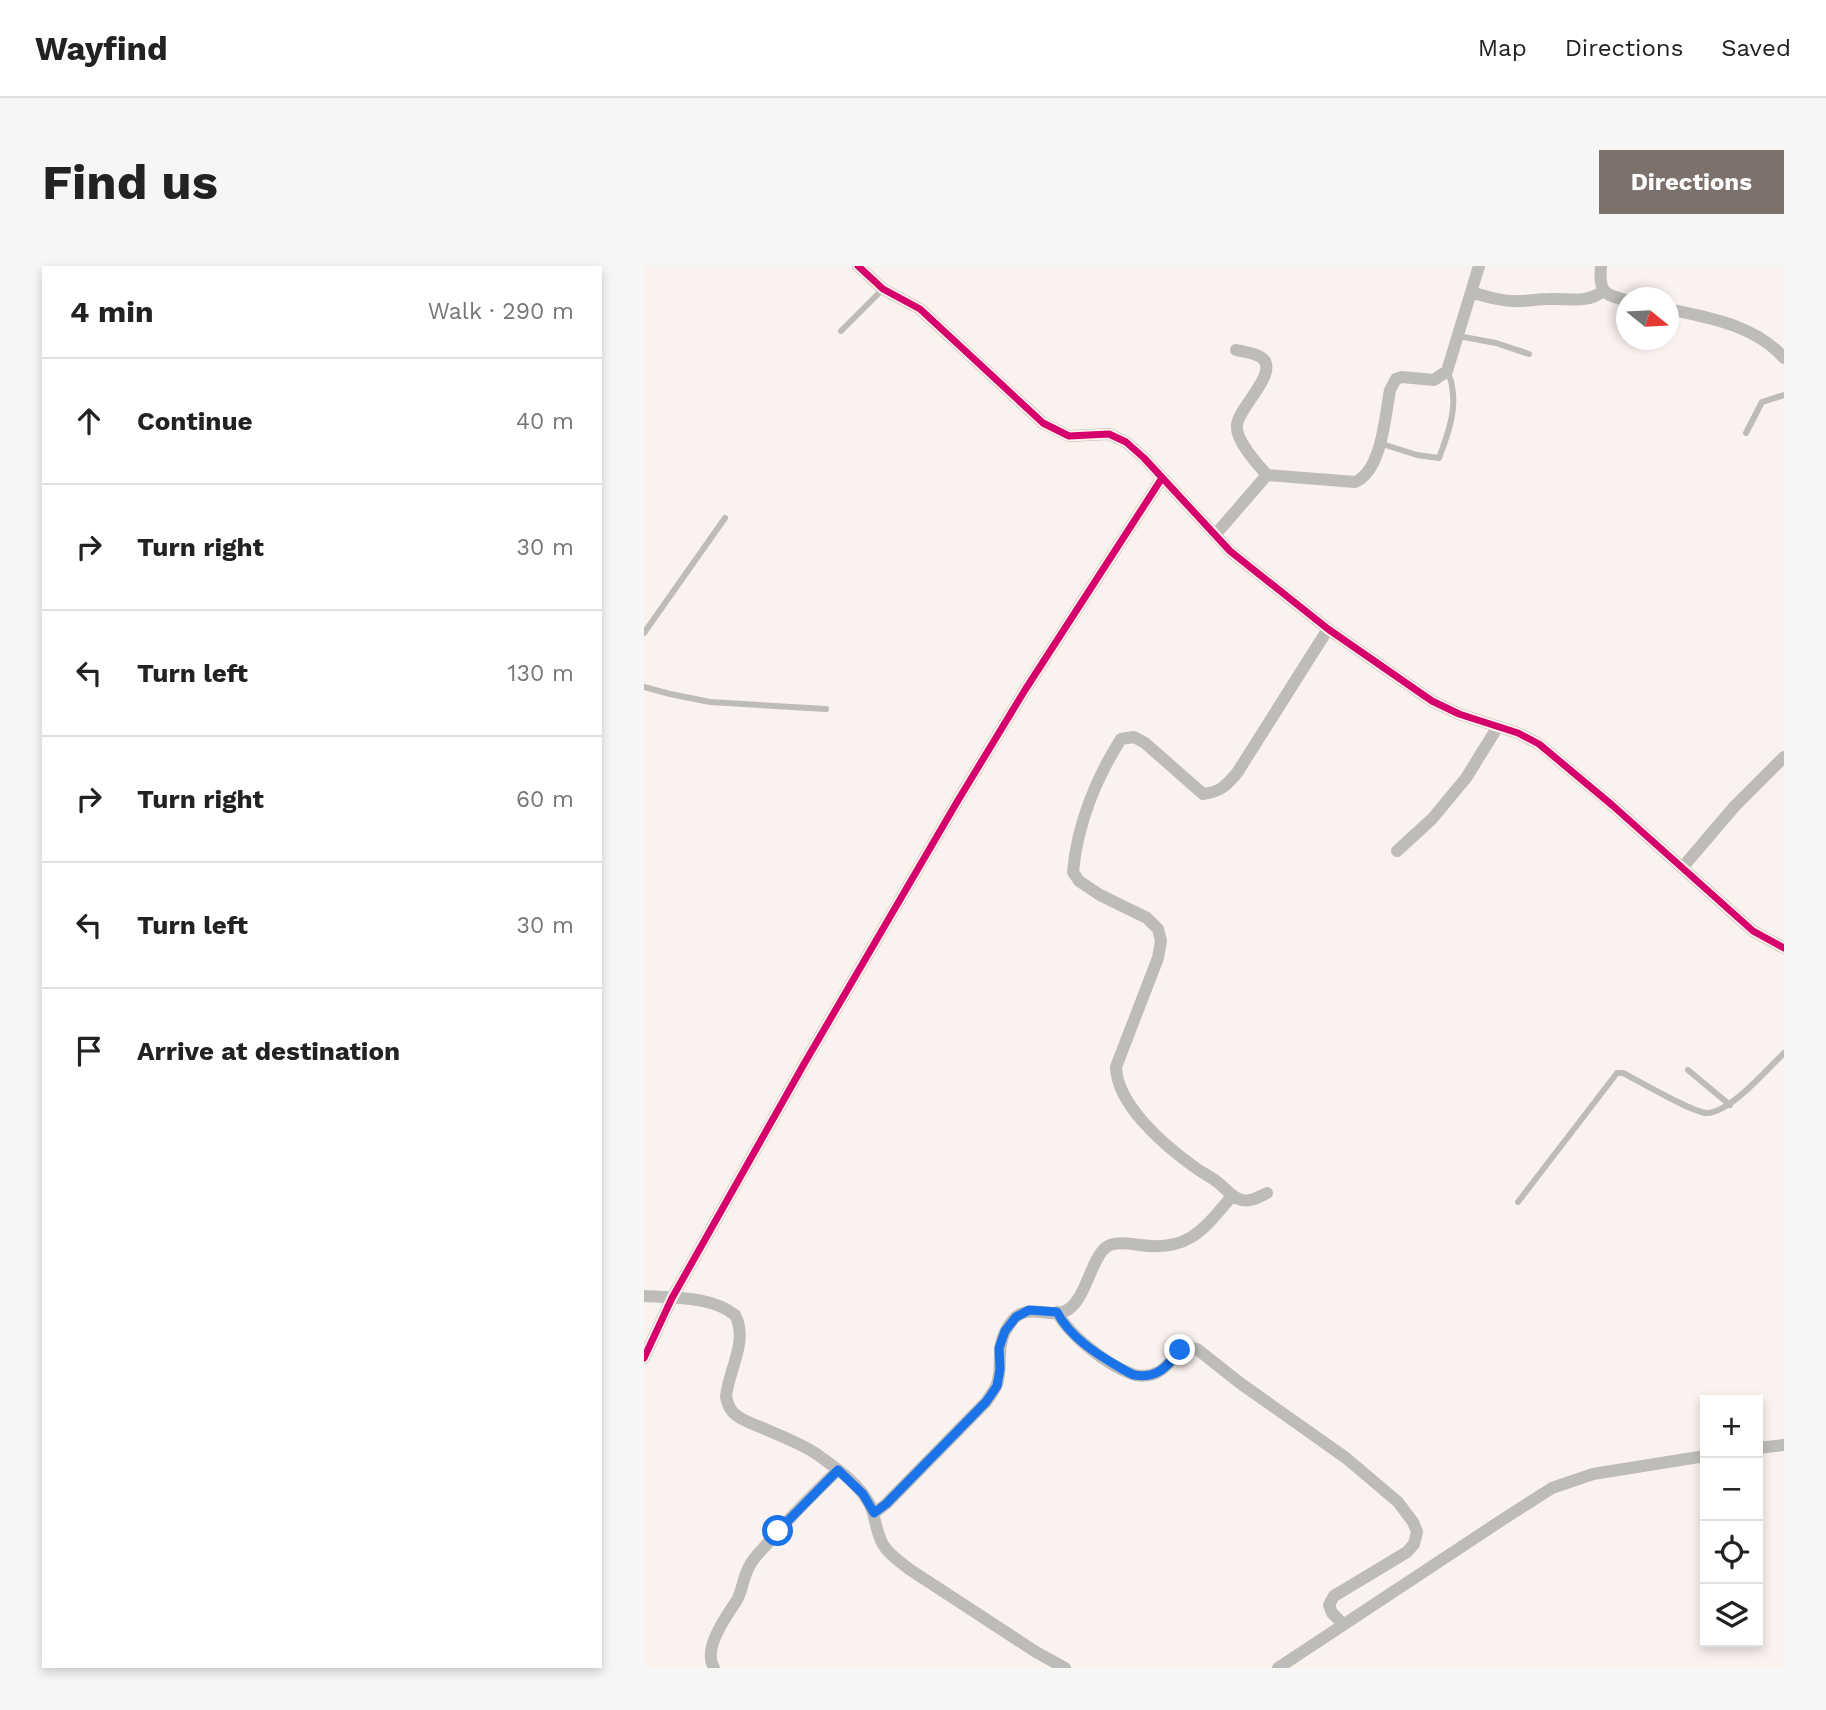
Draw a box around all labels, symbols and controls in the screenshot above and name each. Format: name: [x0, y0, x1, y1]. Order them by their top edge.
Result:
text: Wayfind: [35, 29, 168, 68]
text: Map: [1478, 34, 1527, 62]
text: Directions: [1565, 34, 1683, 62]
text: Saved: [1721, 34, 1791, 62]
button: Directions: [1599, 150, 1784, 214]
text: Find us: [42, 153, 218, 211]
north arrow: [1616, 287, 1679, 350]
text: 4 min: [70, 294, 154, 329]
text: Walk · 290 m: [428, 298, 574, 325]
icon: ahead: [70, 402, 108, 440]
text: Continue: [137, 406, 253, 436]
text: 40 m: [516, 408, 574, 435]
icon: right: [70, 528, 108, 566]
text: Turn right: [137, 532, 264, 562]
text: 30 m: [517, 534, 574, 561]
icon: left: [70, 654, 108, 692]
text: Turn left: [137, 658, 248, 688]
text: 130 m: [508, 660, 574, 687]
icon: right: [70, 780, 108, 818]
text: Turn right: [137, 784, 264, 814]
text: 60 m: [516, 786, 574, 813]
icon: left: [70, 906, 108, 944]
text: Turn left: [137, 910, 248, 940]
text: 30 m: [517, 912, 574, 939]
icon: arrive: [70, 1032, 108, 1070]
text: Arrive at destination: [137, 1036, 400, 1066]
route end: [1164, 1334, 1195, 1365]
map controls: [1700, 1395, 1763, 1647]
button: +: [1700, 1395, 1763, 1458]
button: −: [1700, 1458, 1763, 1521]
route start: [762, 1515, 793, 1546]
button: locate: [1700, 1521, 1763, 1584]
button: layers: [1700, 1584, 1763, 1647]

